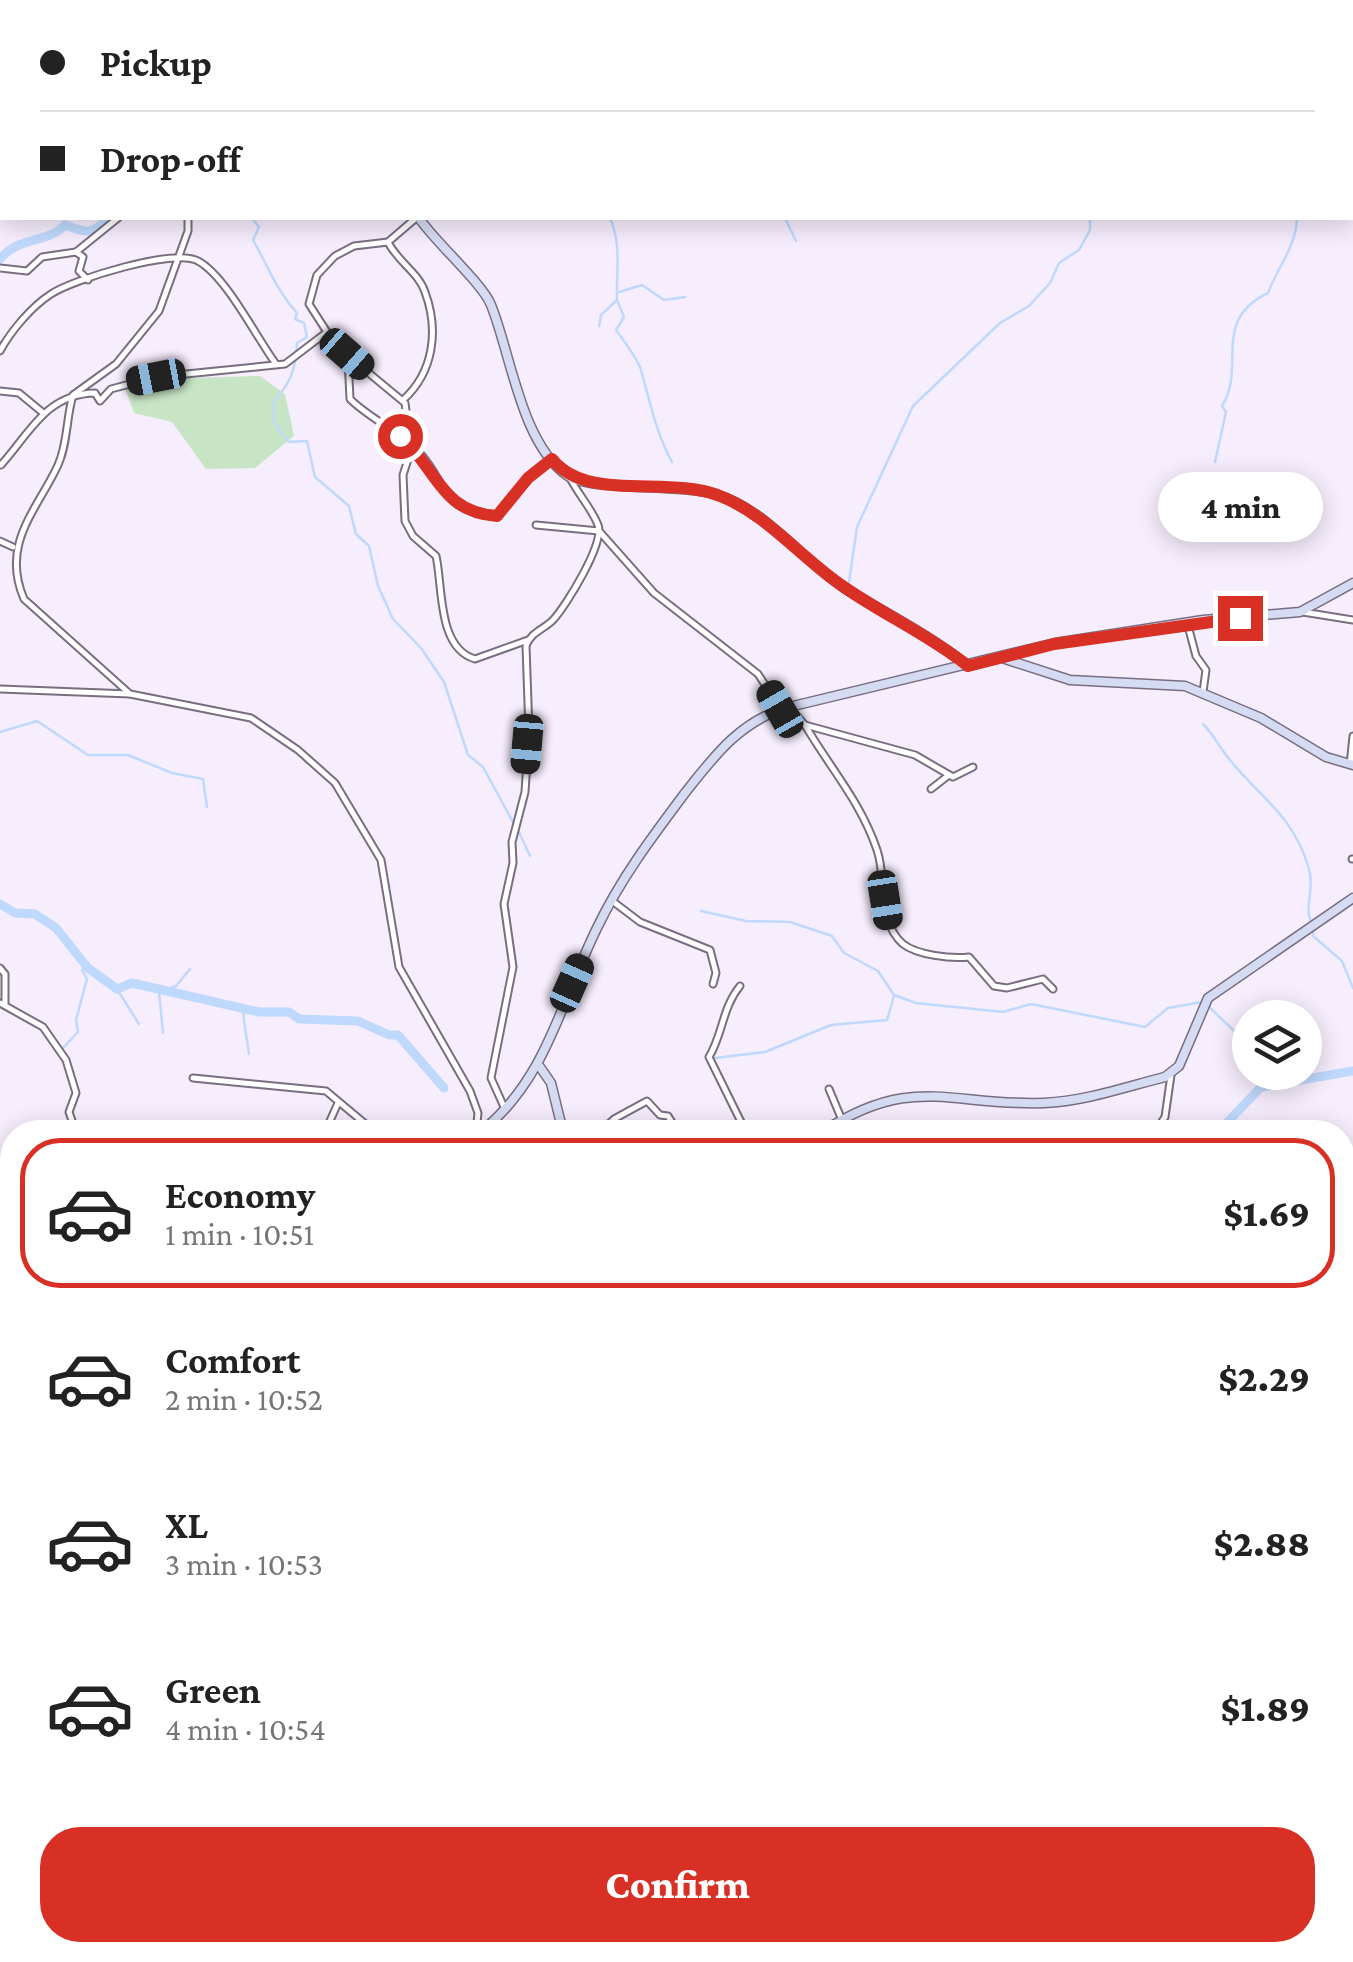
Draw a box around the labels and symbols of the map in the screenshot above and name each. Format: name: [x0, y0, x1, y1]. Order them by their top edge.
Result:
car: [315, 323, 379, 385]
car: [124, 357, 188, 397]
route start: [378, 414, 423, 459]
callout: 4 min: [1158, 473, 1322, 543]
route end: [1218, 596, 1263, 641]
car: [752, 676, 808, 742]
car: [509, 713, 545, 775]
car: [865, 868, 905, 932]
car: [546, 949, 598, 1017]

